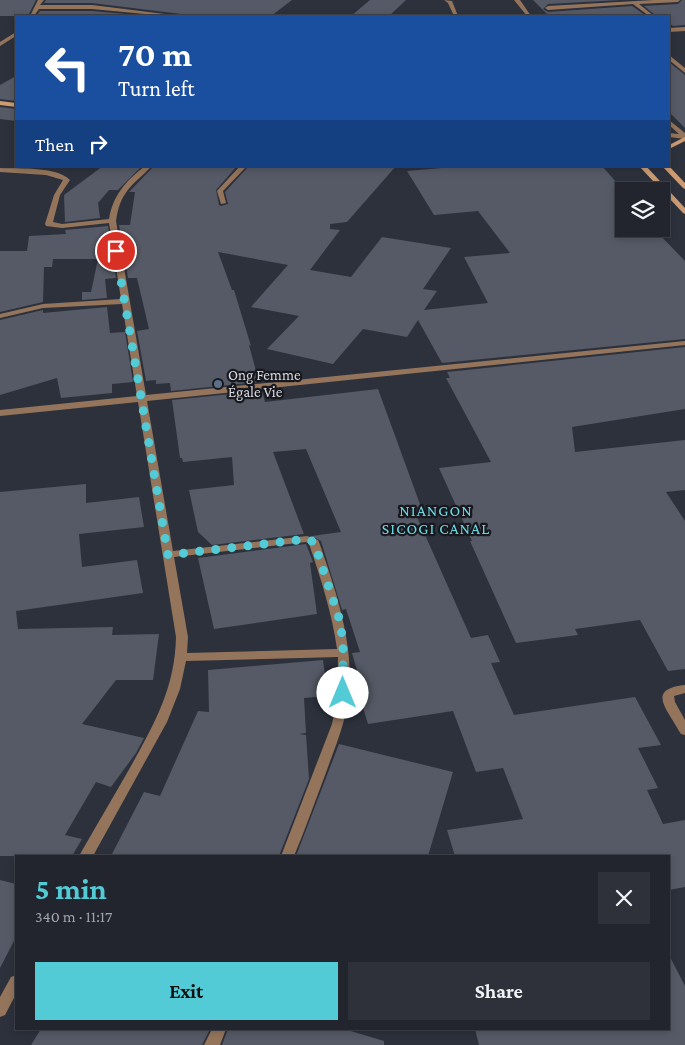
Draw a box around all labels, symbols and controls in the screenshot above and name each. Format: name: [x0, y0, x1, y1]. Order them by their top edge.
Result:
icon: left: [35, 35, 100, 100]
text: 70 m: [118, 35, 192, 74]
text: Turn left: [118, 76, 195, 101]
icon: right: [84, 130, 112, 158]
text: Then: [35, 134, 74, 155]
map controls: [615, 182, 670, 237]
button: layers: [615, 182, 670, 237]
pin: [95, 230, 137, 272]
icon: arrive: [102, 237, 130, 265]
place label: Ong Femme Égale Vie: [228, 367, 301, 401]
marker: Ong Femme Égale Vie: [212, 378, 224, 390]
district label: NIANGON SICOGI CANAL: [382, 502, 490, 537]
position arrow: [316, 666, 368, 718]
text: 5 min: [35, 872, 107, 905]
button: close: [598, 872, 650, 924]
text: 340 m · 11:17: [35, 908, 112, 925]
button: Exit: [35, 962, 338, 1020]
button: Share: [348, 962, 650, 1020]

